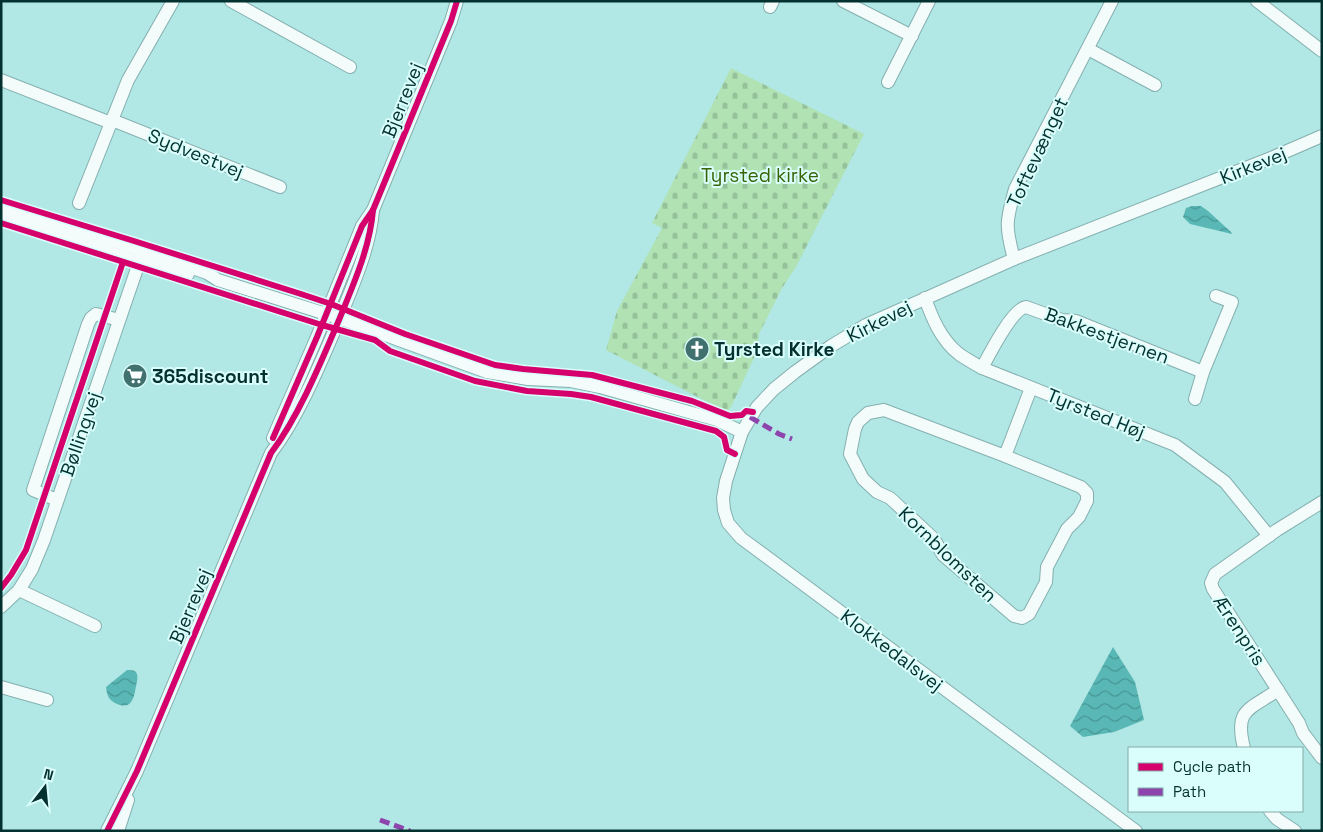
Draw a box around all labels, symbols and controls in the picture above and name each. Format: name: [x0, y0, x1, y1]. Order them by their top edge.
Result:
street label: Bjerrevej: [376, 59, 429, 142]
street label: Toftevænget: [1001, 93, 1074, 211]
street label: Sydvestvej: [144, 123, 247, 184]
street label: Kirkevej: [1216, 141, 1290, 190]
park label: Tyrsted kirke: [701, 163, 819, 188]
street label: Kirkevej: [842, 294, 916, 348]
street label: Bakkestjernen: [1041, 301, 1173, 370]
church icon: Tyrsted Kirke: [684, 336, 710, 362]
place label: Tyrsted Kirke: [714, 337, 834, 362]
supermarket icon: 365discount: [122, 363, 148, 389]
place label: 365discount: [152, 364, 268, 389]
street label: Tyrsted Høj: [1043, 382, 1149, 444]
street label: Bøllingvej: [54, 389, 107, 480]
street label: Kornblomsten: [893, 501, 1002, 608]
street label: Bjerrevej: [163, 565, 217, 648]
street label: Ærenpris: [1207, 590, 1272, 670]
street label: Klokkedalsvej: [835, 604, 948, 697]
legend: [1128, 747, 1303, 812]
text: Cycle path: [1173, 757, 1251, 776]
north arrow: [20, 762, 70, 812]
text: N: [42, 765, 56, 784]
text: Path: [1173, 782, 1206, 801]

